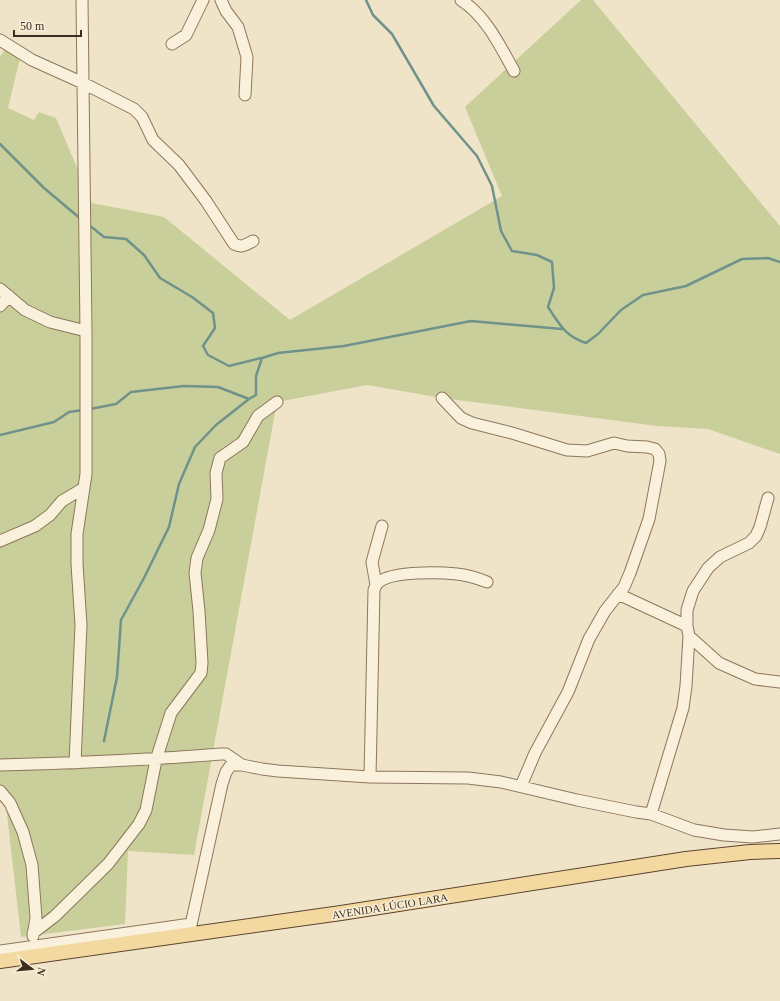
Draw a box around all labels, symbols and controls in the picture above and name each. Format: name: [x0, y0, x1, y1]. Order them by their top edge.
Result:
scale bar: [14, 12, 81, 38]
text: 50 m: [20, 19, 45, 33]
street label: AVENIDA LÚCIO LARA: [331, 891, 449, 921]
north arrow: [12, 949, 52, 989]
text: N: [35, 966, 48, 977]

